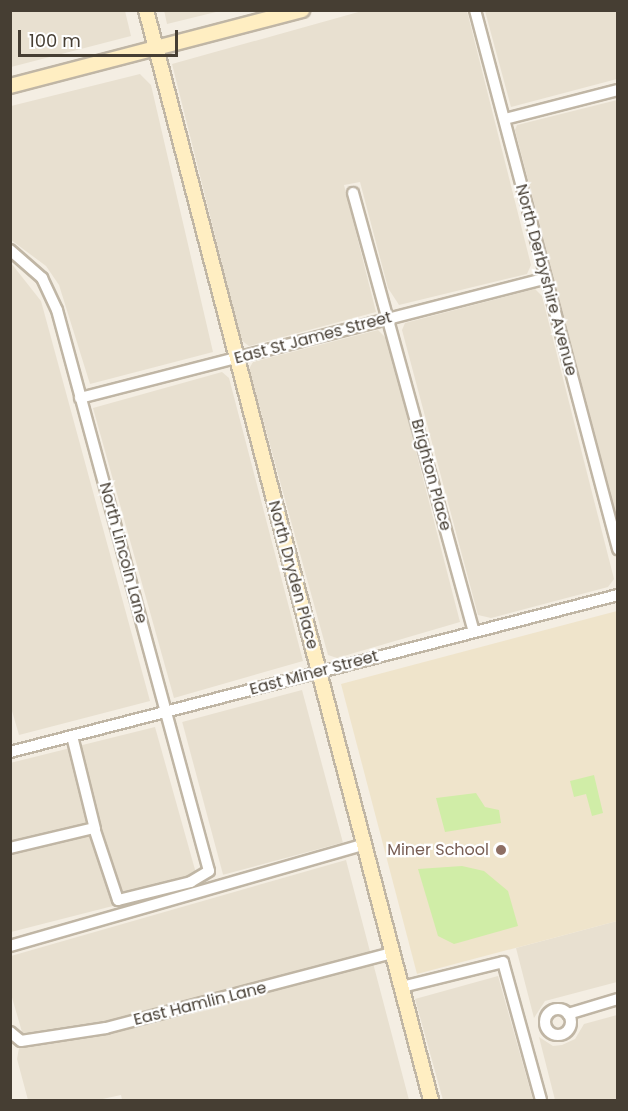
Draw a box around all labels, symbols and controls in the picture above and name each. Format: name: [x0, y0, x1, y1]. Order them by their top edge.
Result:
scale bar: [21, 18, 182, 56]
text: 100 m: [29, 28, 81, 53]
street label: North Derbyshire Avenue: [511, 182, 581, 378]
street label: East St James Street: [232, 308, 394, 368]
street label: Brighton Place: [407, 417, 455, 533]
street label: North Lincoln Lane: [95, 480, 151, 626]
street label: North Dryden Place: [264, 499, 322, 651]
street label: East Miner Street: [248, 647, 380, 699]
place label: Miner School: [387, 840, 489, 860]
marker: Miner School: [494, 843, 508, 857]
street label: East Hamlin Lane: [132, 978, 268, 1030]

